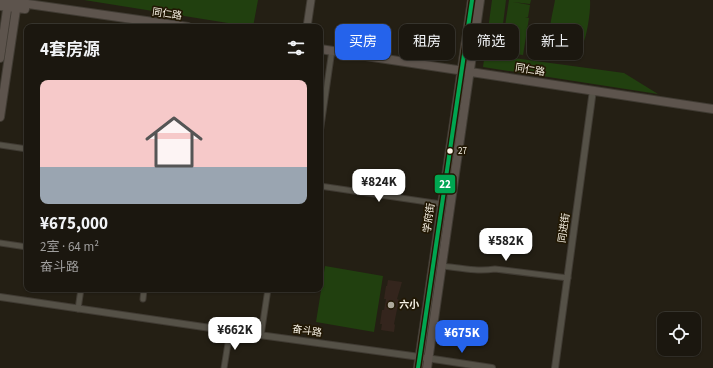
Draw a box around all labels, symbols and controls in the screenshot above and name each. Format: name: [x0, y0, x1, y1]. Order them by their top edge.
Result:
street label: 同仁路: [151, 5, 183, 23]
chip: 买房: [335, 24, 391, 60]
chip: 租房: [399, 24, 455, 60]
chip: 筛选: [463, 24, 519, 60]
chip: 新上: [527, 24, 583, 60]
icon: filters: [285, 37, 307, 59]
text: 4套房源: [40, 38, 100, 62]
street label: 同仁路: [514, 61, 546, 79]
icon: home: [138, 106, 210, 178]
place label: 27: [458, 145, 467, 158]
marker: 27: [445, 146, 455, 156]
pin: ¥824K: [351, 169, 407, 203]
text: ¥824K: [361, 173, 397, 191]
line badge: 22: [434, 174, 456, 194]
text: 22: [439, 177, 451, 192]
street label: 学府街: [420, 202, 438, 234]
text: ¥675,000: [40, 212, 108, 236]
street label: 同进街: [555, 212, 573, 244]
pin: ¥582K: [478, 228, 534, 262]
text: ¥582K: [488, 232, 524, 250]
text: 2室 · 64 m²: [40, 238, 99, 256]
text: 奋斗路: [40, 258, 79, 276]
place label: 六小: [399, 298, 420, 312]
marker: 六小: [386, 300, 396, 310]
map controls: [657, 312, 701, 356]
button: locate: [657, 312, 701, 356]
pin: ¥662K: [207, 317, 263, 351]
pin: ¥675K: [434, 320, 490, 354]
text: ¥662K: [217, 321, 253, 339]
street label: 奋斗路: [291, 322, 323, 340]
text: ¥675K: [444, 324, 480, 342]

